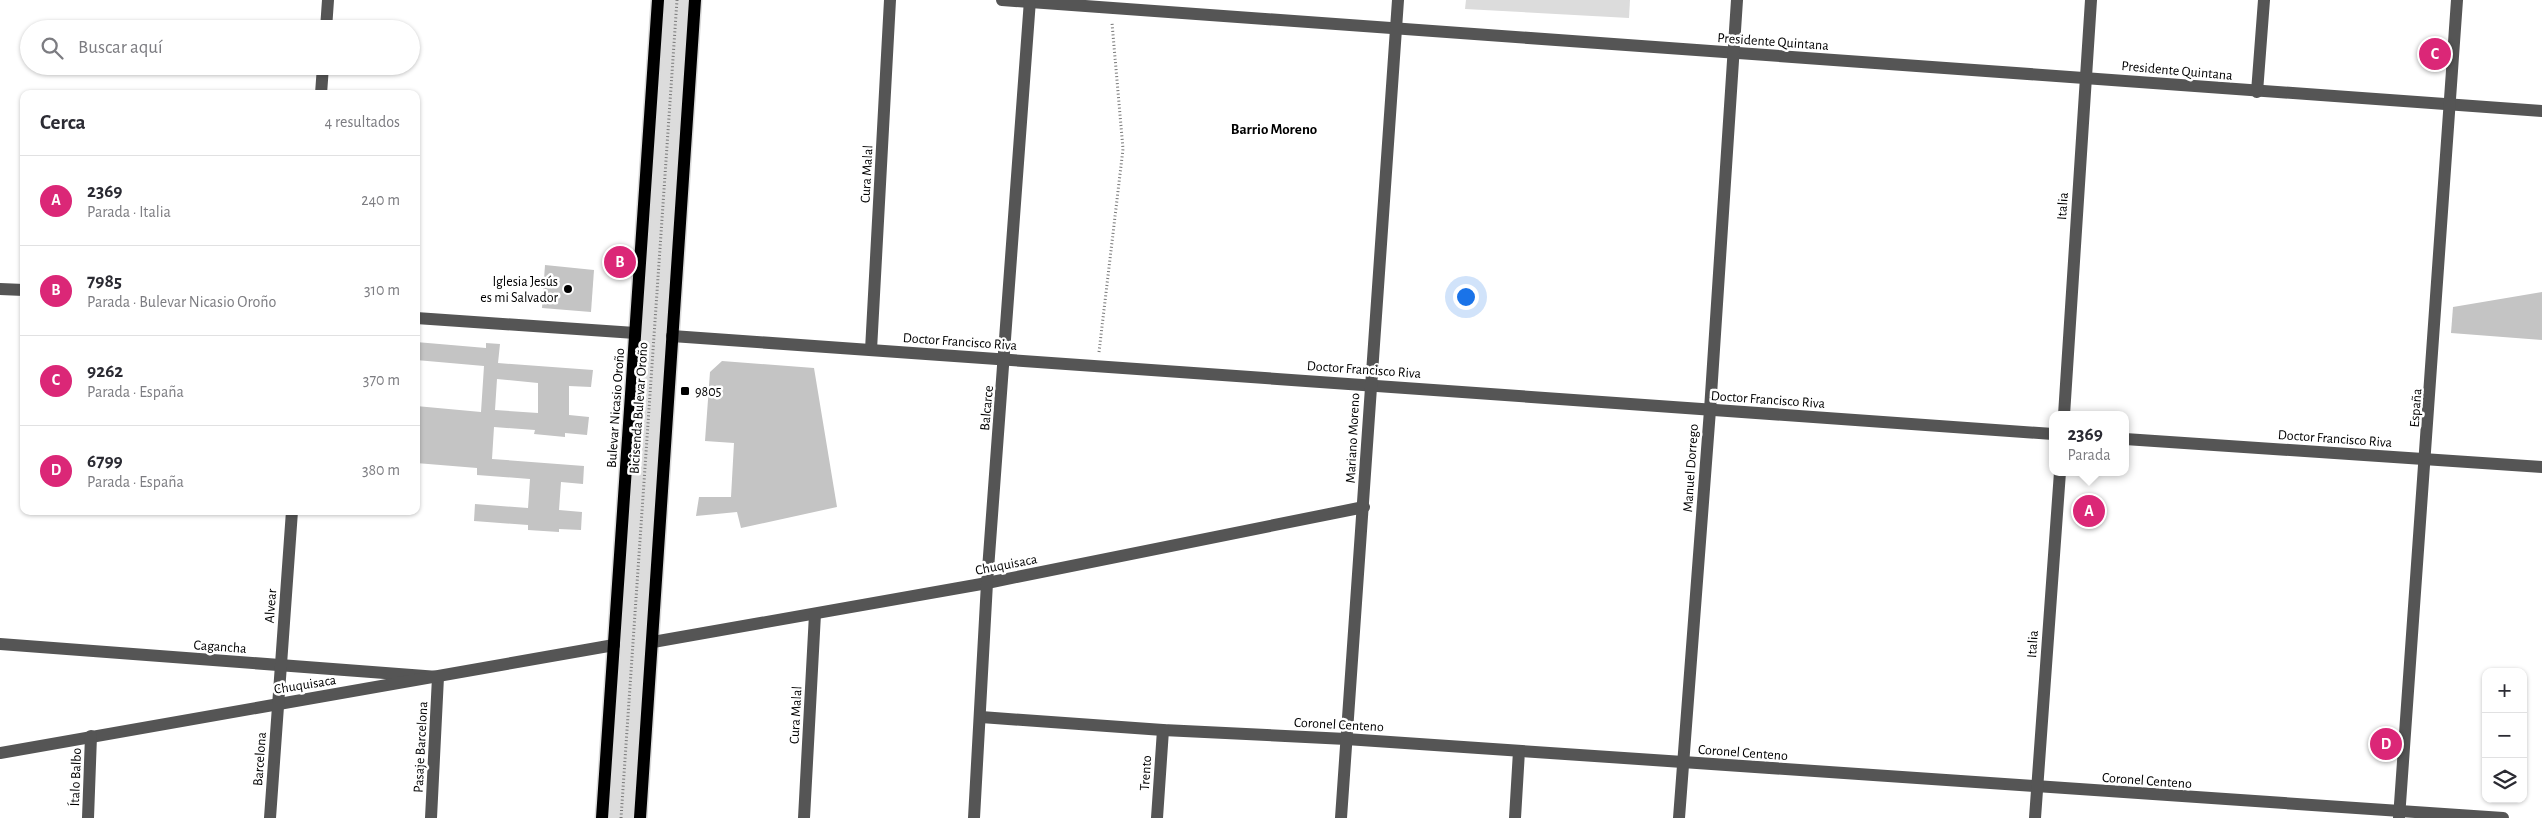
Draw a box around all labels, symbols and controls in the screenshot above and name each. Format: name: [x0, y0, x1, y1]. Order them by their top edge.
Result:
search box: [20, 20, 420, 75]
street label: Presidente Quintana: [1717, 31, 1830, 53]
icon: search: [38, 34, 66, 62]
pin: C: [2419, 35, 2451, 73]
text: Buscar aquí: [78, 38, 163, 57]
street label: Presidente Quintana: [2121, 59, 2234, 83]
text: Cerca: [40, 112, 86, 133]
text: 4 resultados: [325, 114, 400, 130]
district label: Barrio Moreno: [1231, 122, 1317, 137]
street label: Cura Malal: [858, 145, 876, 203]
text: 2369: [87, 182, 123, 201]
street label: Italia: [2055, 191, 2071, 220]
text: A: [51, 192, 61, 208]
text: 240 m: [361, 192, 400, 208]
text: Parada · Italia: [87, 204, 171, 220]
pin: B: [604, 243, 636, 281]
text: 7985: [87, 272, 122, 291]
place label: Iglesia Jesús es mi Salvador: [480, 275, 558, 305]
text: B: [51, 282, 61, 298]
text: 310 m: [364, 282, 400, 298]
marker: Iglesia Jesús es mi Salvador: [562, 283, 574, 295]
your location: [1453, 284, 1479, 310]
text: Parada · Bulevar Nicasio Oroño: [87, 294, 276, 310]
street label: Doctor Francisco Riva: [902, 331, 1018, 353]
street label: Bicisenda Bulevar Oroño: [627, 342, 651, 475]
street label: Bulevar Nicasio Oroño: [605, 348, 627, 468]
street label: Doctor Francisco Riva: [1306, 359, 1422, 381]
text: 9262: [87, 362, 123, 381]
text: C: [52, 372, 60, 388]
text: 370 m: [363, 372, 400, 388]
text: Parada · España: [87, 384, 184, 400]
marker: 9805: [679, 385, 691, 397]
place label: 9805: [695, 385, 722, 399]
street label: Balcarce: [978, 385, 996, 431]
street label: España: [2408, 388, 2424, 428]
street label: Doctor Francisco Riva: [1710, 389, 1826, 411]
street label: Mariano Moreno: [1344, 392, 1362, 484]
popup: [2049, 411, 2129, 476]
street label: Manuel Dorrego: [1681, 423, 1701, 513]
text: 2369: [2067, 425, 2103, 444]
street label: Doctor Francisco Riva: [2277, 428, 2393, 450]
text: Parada: [2067, 447, 2111, 463]
text: 6799: [87, 452, 123, 471]
text: D: [51, 462, 61, 478]
text: 380 m: [362, 462, 400, 478]
text: Parada · España: [87, 474, 184, 490]
pin: A: [2073, 492, 2105, 530]
street label: Chuquisaca: [974, 552, 1039, 578]
street label: Alvear: [263, 588, 279, 624]
street label: Italia: [2025, 629, 2041, 658]
street label: Cagancha: [193, 638, 247, 656]
map controls: [2482, 668, 2527, 803]
button: +: [2482, 668, 2527, 713]
street label: Chuquisaca: [273, 673, 338, 697]
street label: Cura Malal: [787, 686, 805, 744]
street label: Pasaje Barcelona: [412, 700, 430, 793]
button: −: [2482, 713, 2527, 758]
street label: Coronel Centeno: [1294, 716, 1384, 734]
pin: D: [2370, 725, 2402, 763]
street label: Barcelona: [251, 731, 269, 787]
street label: Coronel Centeno: [1698, 743, 1788, 763]
street label: Ítalo Balbo: [65, 747, 84, 807]
street label: Trento: [1138, 755, 1154, 791]
button: layers: [2482, 758, 2527, 803]
street label: Coronel Centeno: [2102, 771, 2192, 791]

